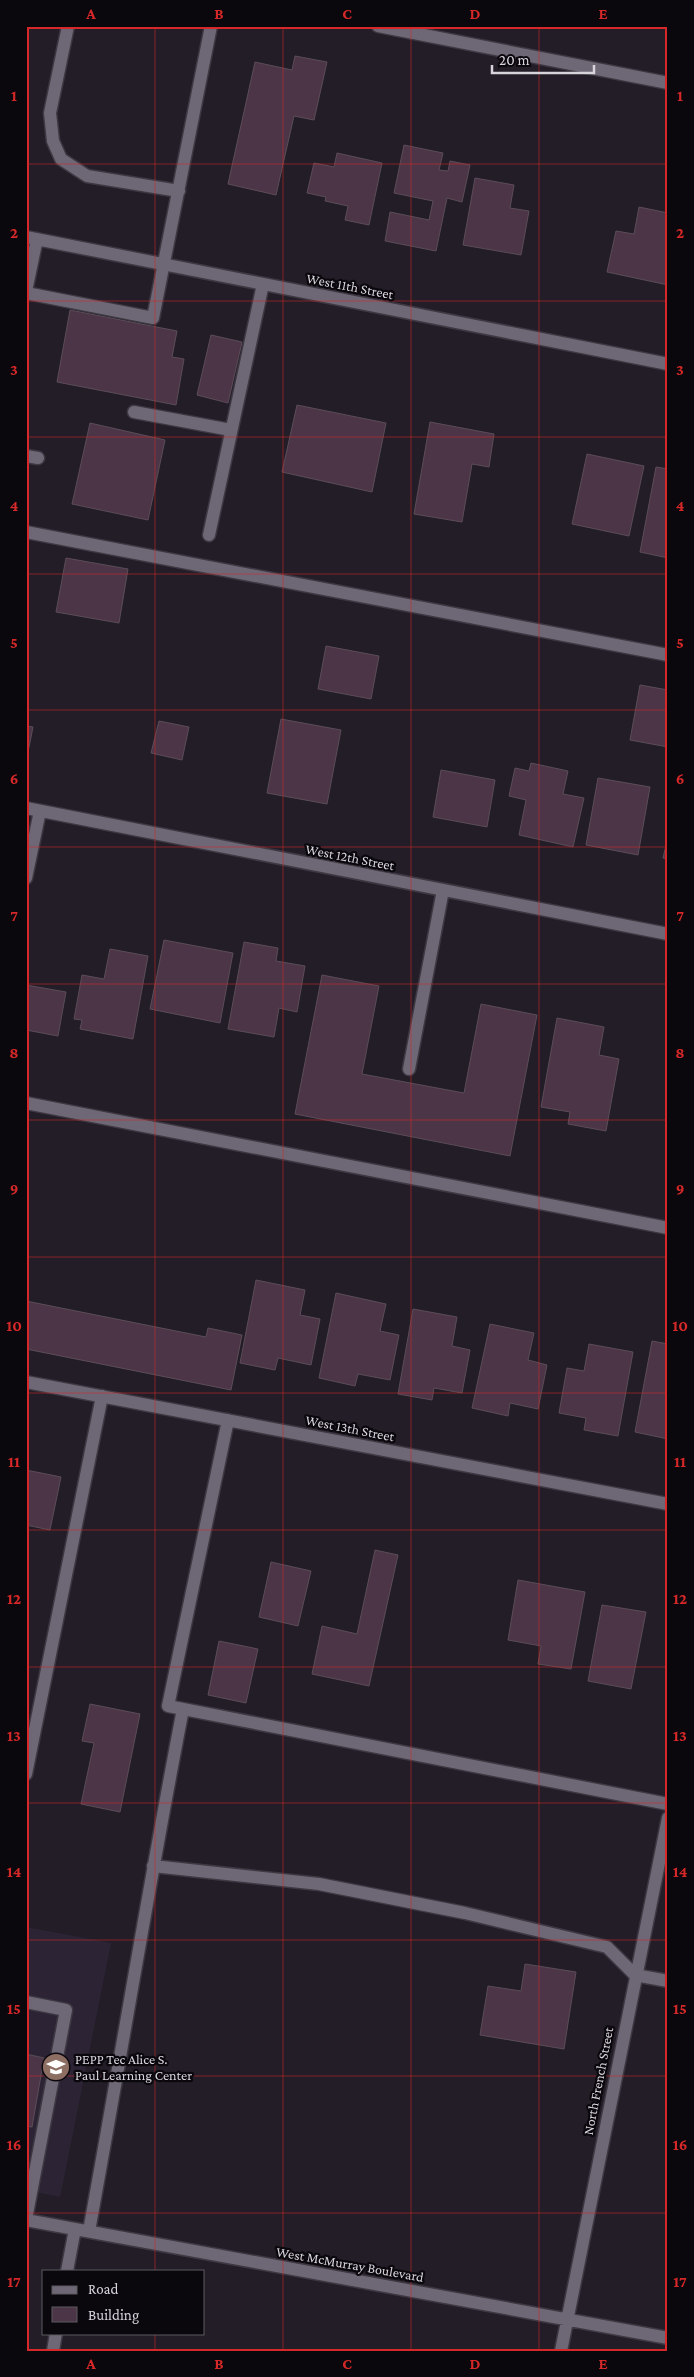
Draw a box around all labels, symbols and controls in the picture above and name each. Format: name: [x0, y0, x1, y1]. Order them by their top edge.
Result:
text: A: [85, 5, 96, 22]
text: B: [214, 5, 224, 22]
text: C: [342, 5, 352, 22]
text: D: [469, 5, 481, 22]
text: E: [598, 5, 608, 22]
scale bar: [492, 42, 594, 74]
text: 20 m: [499, 52, 530, 68]
text: 1: [11, 87, 17, 104]
text: 1: [677, 87, 683, 104]
text: 2: [10, 224, 18, 241]
text: 2: [676, 224, 684, 241]
street label: West 11th Street: [305, 270, 395, 302]
text: 3: [10, 361, 18, 378]
text: 3: [676, 361, 684, 378]
text: 4: [10, 497, 19, 514]
text: 4: [676, 497, 685, 514]
text: 5: [10, 634, 18, 651]
text: 5: [676, 634, 684, 651]
text: 6: [10, 770, 18, 787]
text: 6: [676, 770, 684, 787]
street label: West 12th Street: [304, 841, 396, 874]
text: 7: [10, 907, 18, 924]
text: 7: [676, 907, 684, 924]
text: 8: [9, 1044, 19, 1061]
text: 8: [675, 1044, 685, 1061]
text: 9: [10, 1180, 18, 1197]
text: 9: [676, 1180, 684, 1197]
text: 10: [6, 1317, 22, 1334]
text: 10: [672, 1317, 688, 1334]
street label: West 13th Street: [304, 1412, 396, 1445]
text: 11: [8, 1453, 20, 1470]
text: 11: [674, 1453, 686, 1470]
text: 12: [7, 1590, 21, 1607]
text: 12: [673, 1590, 687, 1607]
text: 13: [7, 1727, 21, 1744]
text: 13: [673, 1727, 687, 1744]
text: 14: [7, 1863, 22, 1880]
text: 14: [673, 1863, 688, 1880]
text: 15: [7, 2000, 21, 2017]
text: 15: [673, 2000, 687, 2017]
street label: North French Street: [580, 2025, 616, 2136]
place label: PEPP Tec Alice S. Paul Learning Center: [75, 2051, 192, 2083]
school or university icon: PEPP Tec Alice S. Paul Learning Center: [41, 2052, 71, 2082]
text: 16: [7, 2136, 21, 2153]
text: 16: [673, 2136, 687, 2153]
street label: West McMurray Boulevard: [275, 2243, 426, 2285]
legend: [42, 2270, 205, 2334]
text: 17: [7, 2273, 21, 2290]
text: 17: [673, 2273, 687, 2290]
text: Road: [88, 2281, 119, 2297]
text: Building: [88, 2307, 139, 2324]
text: A: [85, 2355, 96, 2372]
text: B: [214, 2355, 224, 2372]
text: C: [342, 2355, 352, 2372]
text: D: [469, 2355, 481, 2372]
text: E: [598, 2355, 608, 2372]

